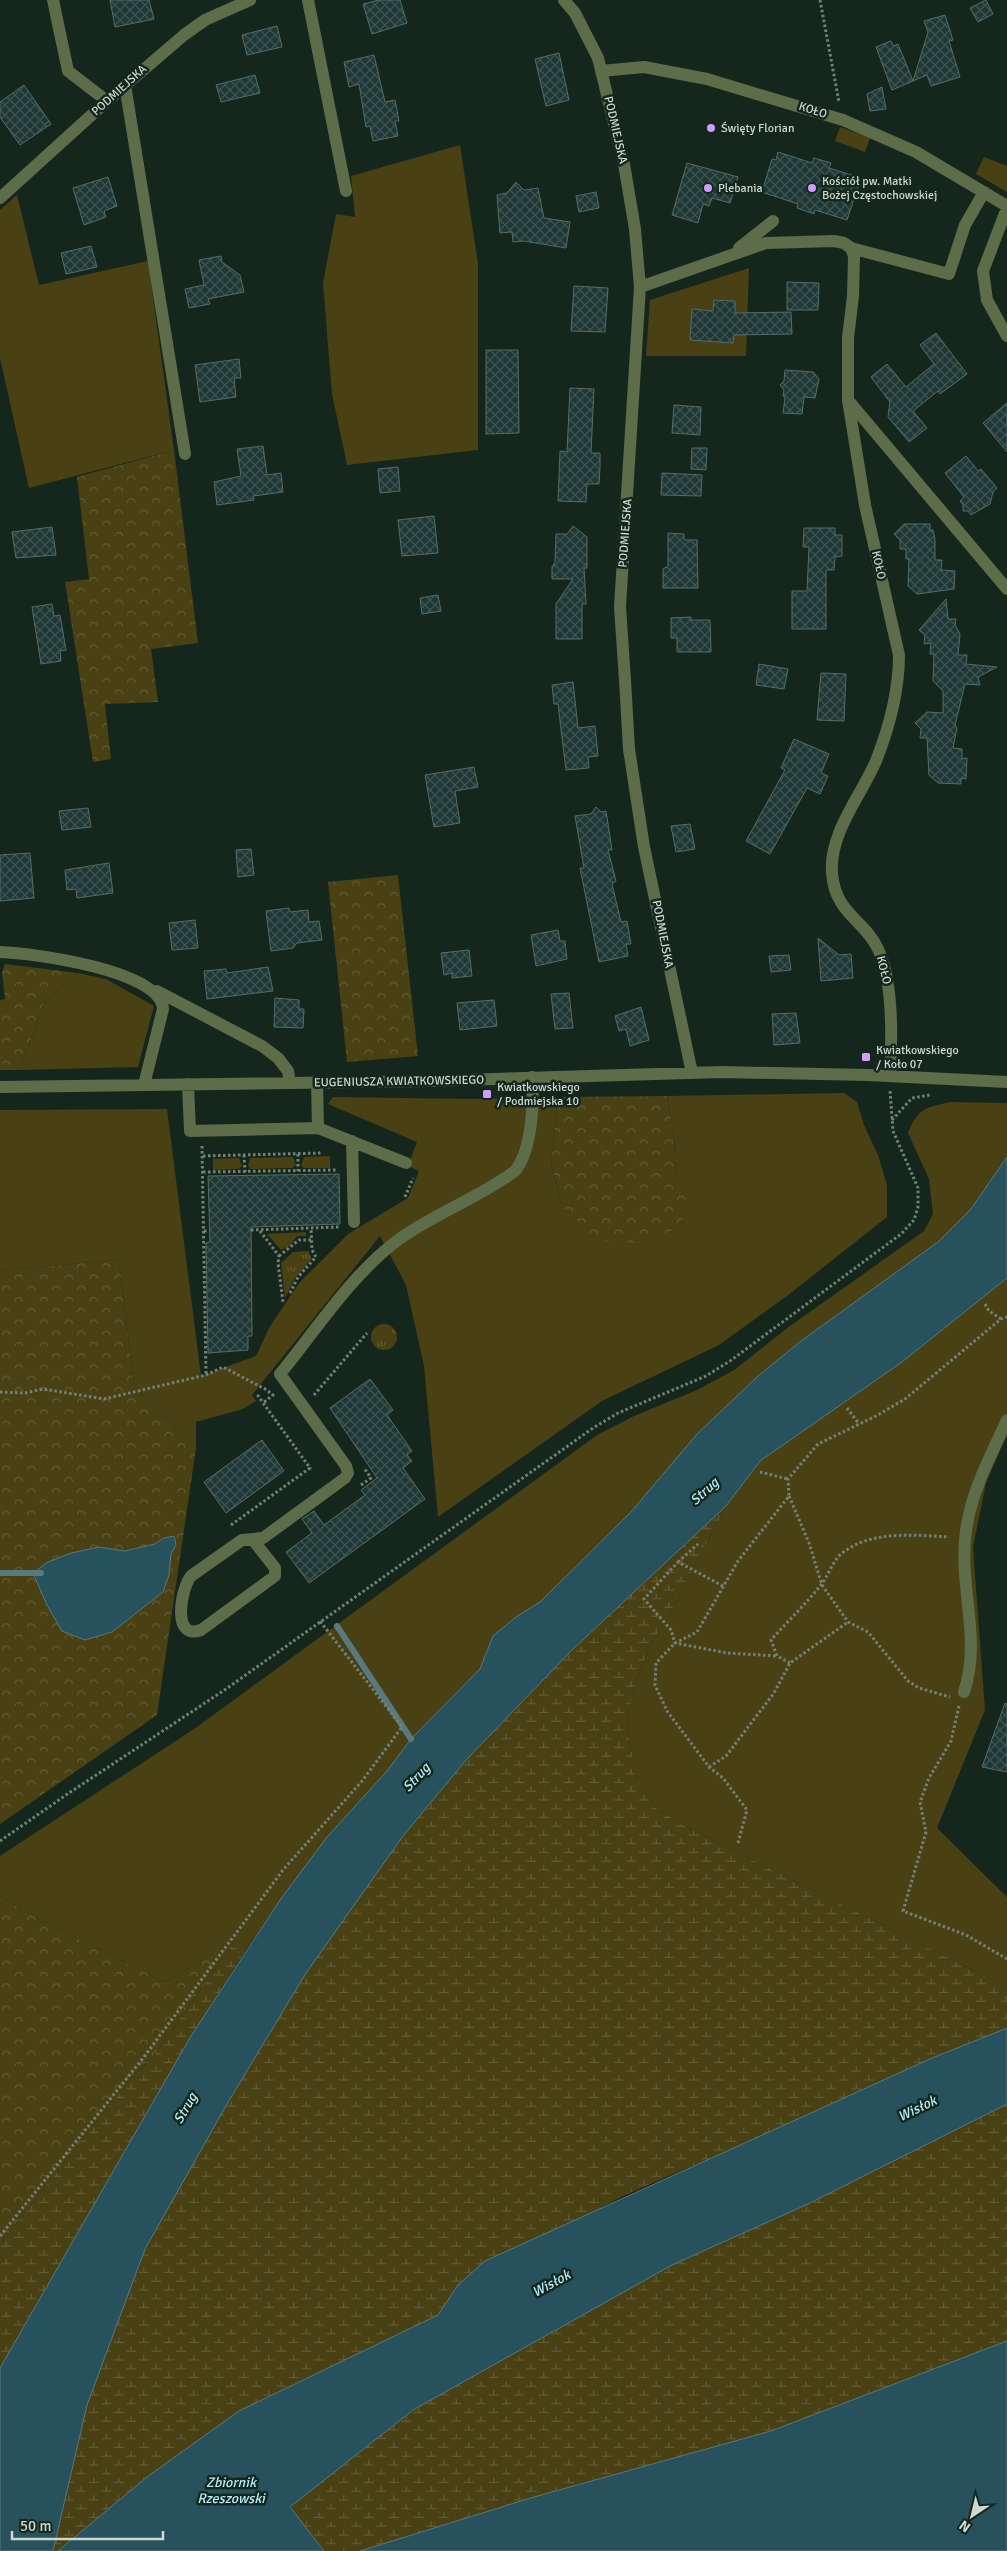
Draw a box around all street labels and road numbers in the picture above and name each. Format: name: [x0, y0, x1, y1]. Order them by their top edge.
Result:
street label: PODMIEJSKA: [89, 61, 150, 119]
street label: PODMIEJSKA: [600, 95, 631, 166]
street label: KOŁO: [797, 99, 829, 122]
street label: PODMIEJSKA: [616, 497, 635, 568]
street label: KOŁO: [868, 549, 889, 581]
street label: PODMIEJSKA: [649, 899, 677, 970]
street label: KOŁO: [873, 954, 894, 986]
street label: EUGENIUSZA KWIATKOWSKIEGO: [314, 1073, 484, 1090]

